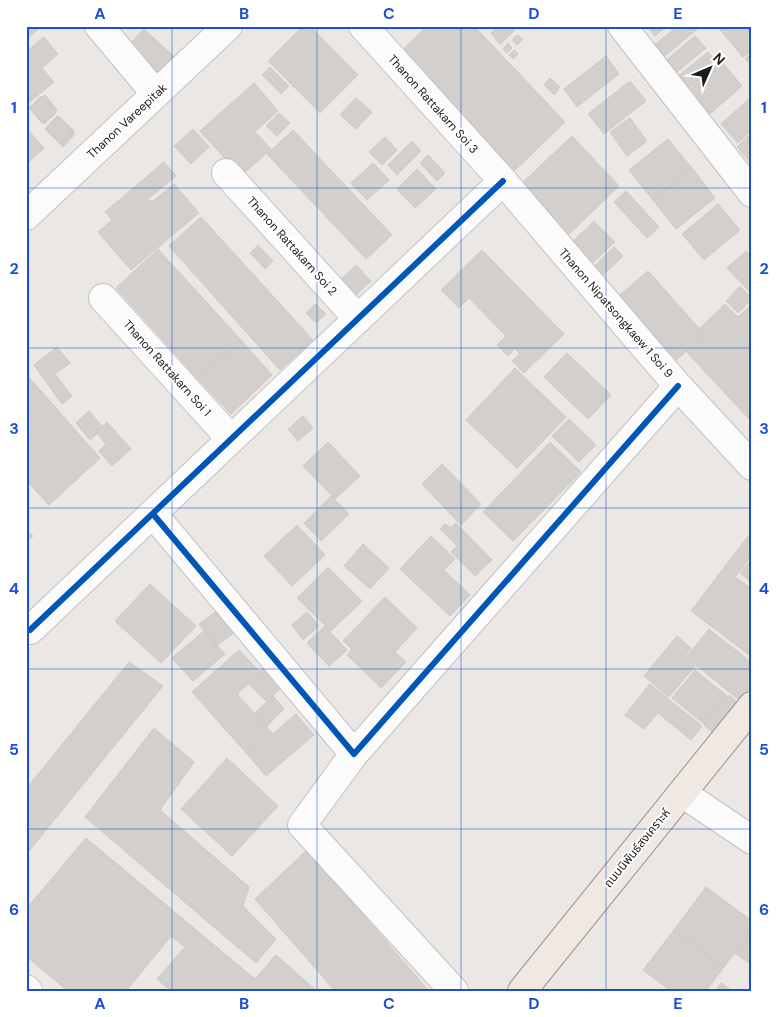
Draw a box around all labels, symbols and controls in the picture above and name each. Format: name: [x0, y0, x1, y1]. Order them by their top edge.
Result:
text: A: [94, 3, 106, 24]
text: B: [239, 3, 249, 24]
text: C: [383, 3, 395, 24]
text: D: [528, 3, 540, 24]
text: E: [673, 3, 683, 24]
north arrow: [686, 42, 736, 92]
text: N: [709, 49, 729, 69]
street label: Thanon Rattakarn Soi 3: [384, 51, 482, 157]
street label: Thanon Vareepitak: [84, 80, 170, 162]
text: 1: [11, 97, 17, 118]
text: 1: [761, 97, 767, 118]
street label: Thanon Rattakarn Soi 2: [243, 193, 341, 299]
street label: Thanon Nipatsongkaew 1 Soi 9: [555, 245, 677, 381]
text: 2: [9, 258, 19, 279]
text: 2: [759, 258, 769, 279]
street label: Thanon Rattakarn Soi 1: [119, 316, 215, 420]
text: 3: [9, 418, 19, 439]
text: 3: [759, 418, 769, 439]
text: 4: [9, 578, 19, 599]
text: 4: [759, 578, 769, 599]
text: 5: [9, 739, 19, 760]
text: 5: [759, 739, 769, 760]
street label: ถนนนิพันธ์สงเคราะห์: [600, 805, 674, 891]
text: 6: [9, 899, 19, 920]
text: 6: [759, 899, 769, 920]
text: A: [94, 993, 106, 1014]
text: B: [239, 993, 249, 1014]
text: C: [383, 993, 395, 1014]
text: D: [528, 993, 540, 1014]
text: E: [673, 993, 683, 1014]

